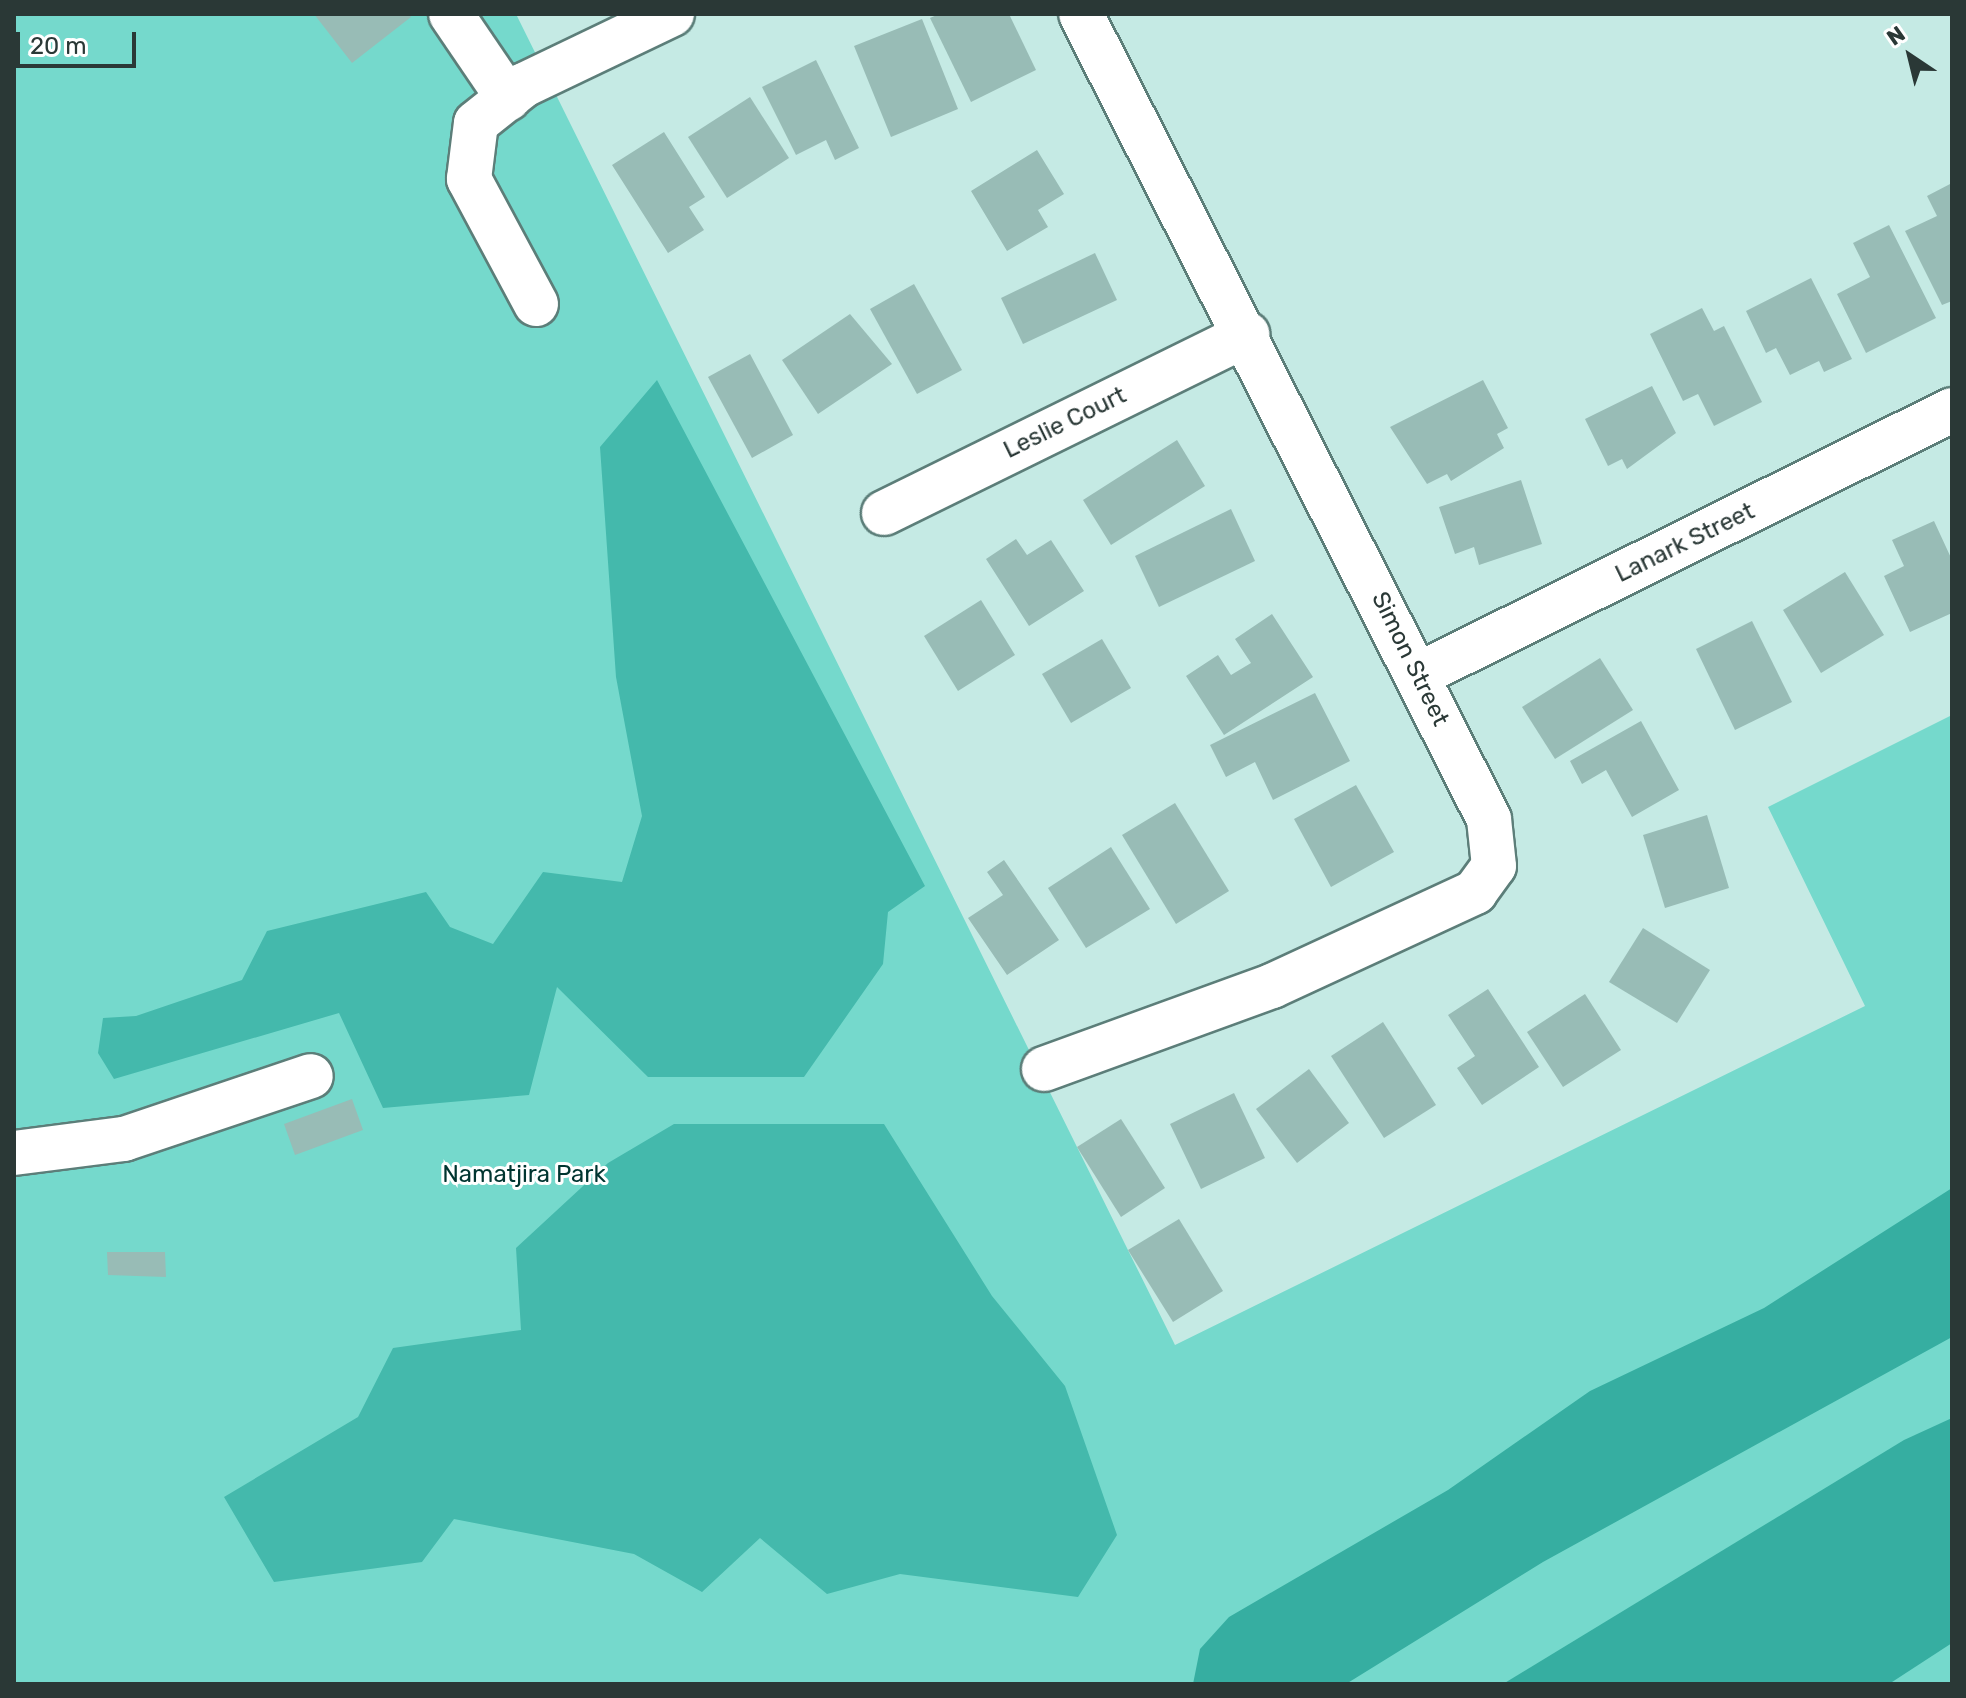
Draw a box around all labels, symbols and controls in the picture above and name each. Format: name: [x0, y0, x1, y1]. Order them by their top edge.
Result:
scale bar: [20, 16, 140, 66]
north arrow: [1870, 16, 1950, 96]
text: N: [1882, 20, 1910, 52]
text: 20 m: [30, 32, 87, 60]
street label: Leslie Court: [999, 381, 1131, 465]
street label: Lanark Street: [1611, 497, 1759, 589]
street label: Simon Street: [1365, 587, 1455, 731]
park label: Namatjira Park: [442, 1161, 606, 1189]

